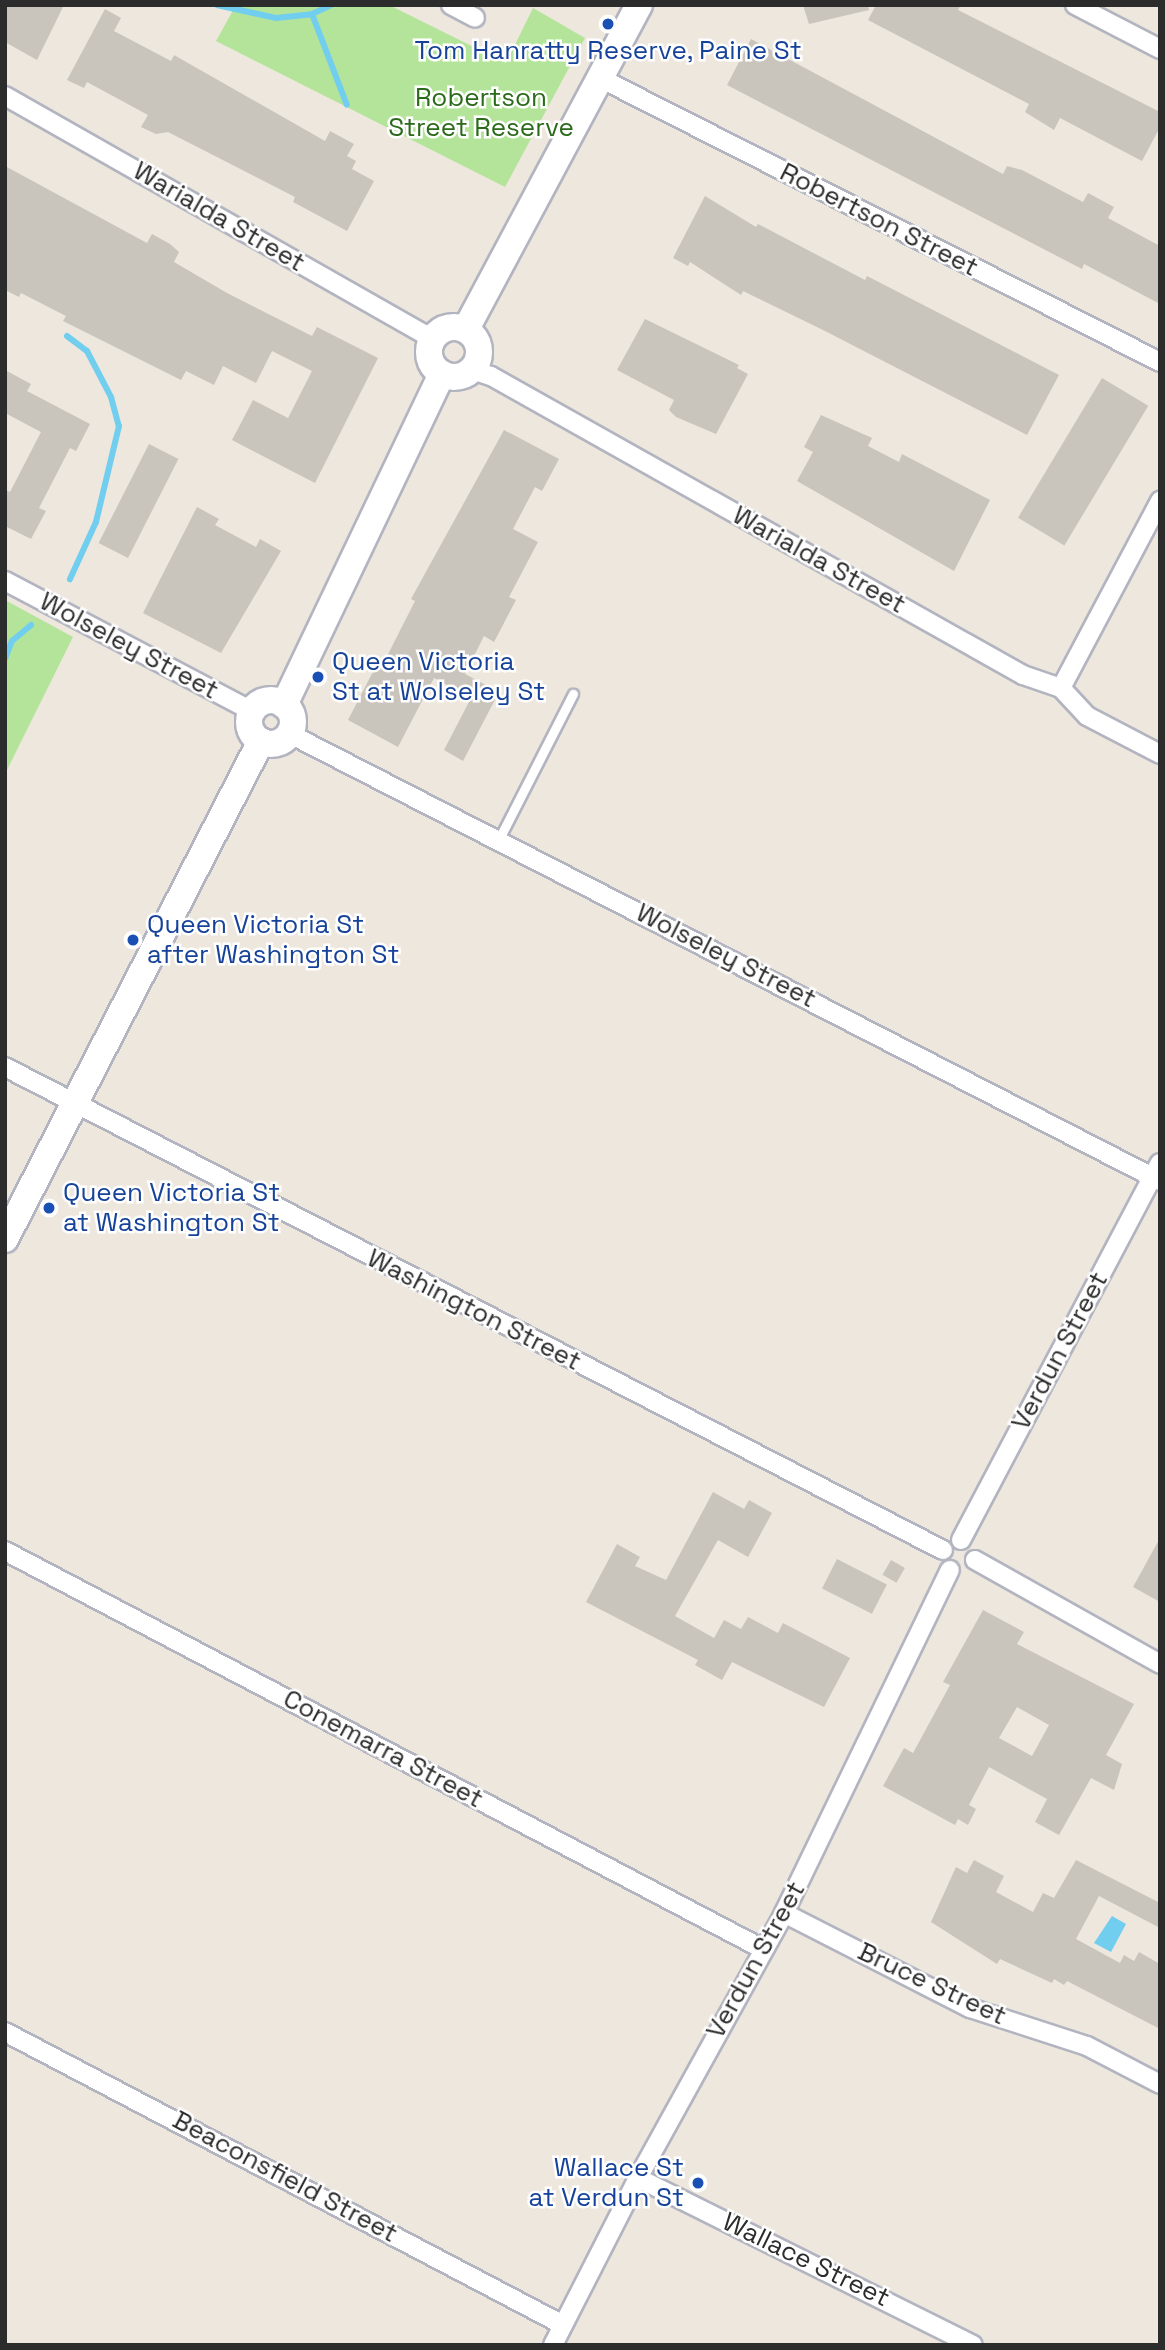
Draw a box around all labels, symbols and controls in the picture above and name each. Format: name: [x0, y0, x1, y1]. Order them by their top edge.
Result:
marker: Tom Hanratty Reserve, Paine St: [600, 16, 616, 32]
place label: Tom Hanratty Reserve, Paine St: [414, 35, 802, 67]
park label: Robertson Street Reserve: [388, 82, 574, 144]
street label: Warialda Street: [128, 155, 310, 279]
street label: Robertson Street: [775, 157, 983, 283]
street label: Warialda Street: [727, 500, 911, 620]
street label: Wolseley Street: [34, 586, 224, 706]
place label: Queen Victoria St at Wolseley St: [332, 646, 546, 708]
marker: Queen Victoria St at Wolseley St: [310, 669, 326, 685]
street label: Wolseley Street: [631, 897, 821, 1015]
place label: Queen Victoria St after Washington St: [147, 909, 400, 970]
marker: Queen Victoria St after Washington St: [125, 932, 141, 948]
place label: Queen Victoria St at Washington St: [63, 1177, 280, 1238]
marker: Queen Victoria St at Washington St: [41, 1200, 57, 1216]
street label: Washington Street: [362, 1243, 586, 1377]
street label: Verdun Street: [1005, 1267, 1115, 1435]
street label: Conemarra Street: [278, 1683, 488, 1815]
street label: Verdun Street: [700, 1876, 812, 2044]
street label: Bruce Street: [853, 1936, 1011, 2032]
street label: Beaconsfield Street: [167, 2105, 403, 2249]
place label: Wallace St at Verdun St: [528, 2152, 684, 2214]
marker: Wallace St at Verdun St: [690, 2175, 706, 2191]
street label: Wallace Street: [717, 2206, 895, 2314]

